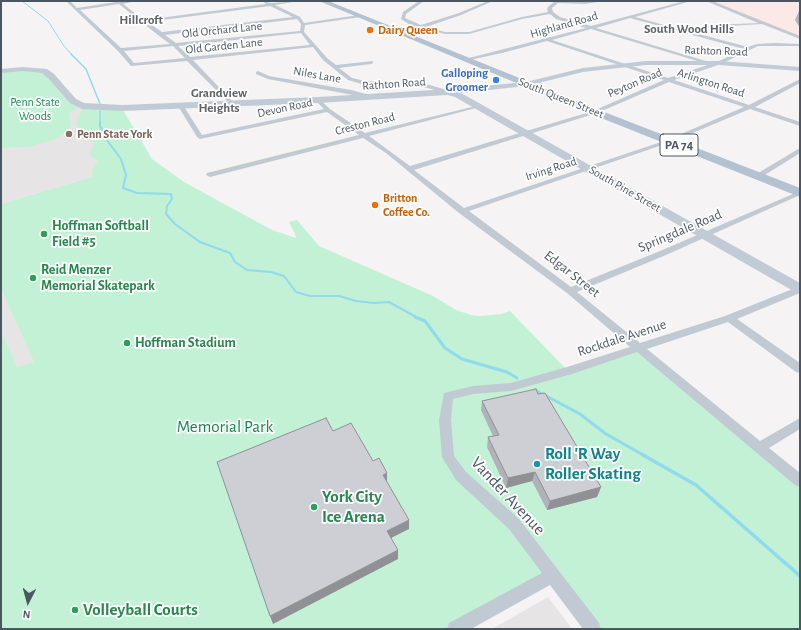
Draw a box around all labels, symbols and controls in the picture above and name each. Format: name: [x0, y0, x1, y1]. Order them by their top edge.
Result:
street label: Highland Road: [528, 8, 600, 42]
district label: Hillcroft: [119, 12, 163, 28]
street label: Old Orchard Lane: [181, 19, 263, 41]
district label: South Wood Hills: [644, 21, 734, 37]
place label: Dairy Queen: [378, 23, 438, 37]
marker: Dairy Queen: [365, 25, 375, 35]
street label: Old Garden Lane: [185, 35, 263, 57]
street label: Rathton Road: [684, 43, 748, 59]
street label: Niles Lane: [292, 64, 342, 86]
street label: Peyton Road: [606, 65, 664, 101]
street label: Arlington Road: [675, 65, 747, 101]
place label: Galloping Groomer: [441, 66, 488, 94]
street label: South Queen Street: [516, 74, 606, 122]
street label: Rathton Road: [362, 75, 426, 93]
marker: Galloping Groomer: [491, 75, 501, 85]
district label: Grandview Heights: [191, 85, 247, 116]
park label: Penn State Woods: [10, 95, 60, 123]
street label: Devon Road: [256, 95, 314, 121]
street label: Creston Road: [334, 110, 396, 138]
place label: Penn State York: [77, 127, 152, 141]
marker: Penn State York: [64, 129, 74, 139]
road number: PA 74: [660, 134, 698, 156]
street label: Irving Road: [524, 154, 578, 184]
street label: South Pine Street: [587, 163, 663, 215]
place label: Britton Coffee Co.: [383, 191, 430, 219]
marker: Britton Coffee Co.: [370, 200, 380, 210]
street label: Springdale Road: [636, 206, 724, 256]
place label: Hoffman Softball Field #5: [52, 218, 149, 250]
marker: Hoffman Softball Field #5: [39, 229, 49, 239]
street label: Edgar Street: [541, 247, 603, 301]
place label: Reid Menzer Memorial Skatepark: [41, 262, 155, 294]
marker: Reid Menzer Memorial Skatepark: [28, 273, 38, 283]
street label: Rockdale Avenue: [575, 316, 669, 360]
place label: Hoffman Stadium: [135, 335, 236, 351]
marker: Hoffman Stadium: [122, 338, 132, 348]
park label: Memorial Park: [177, 417, 273, 437]
place label: Roll 'R Way Roller Skating: [545, 444, 641, 484]
street label: Vander Avenue: [467, 453, 549, 539]
marker: Roll 'R Way Roller Skating: [532, 459, 542, 469]
place label: York City Ice Arena: [322, 487, 385, 527]
marker: York City Ice Arena: [309, 502, 319, 512]
north arrow: [8, 582, 48, 622]
place label: Volleyball Courts: [83, 600, 198, 620]
marker: Volleyball Courts: [70, 605, 80, 615]
text: N: [22, 609, 31, 620]

